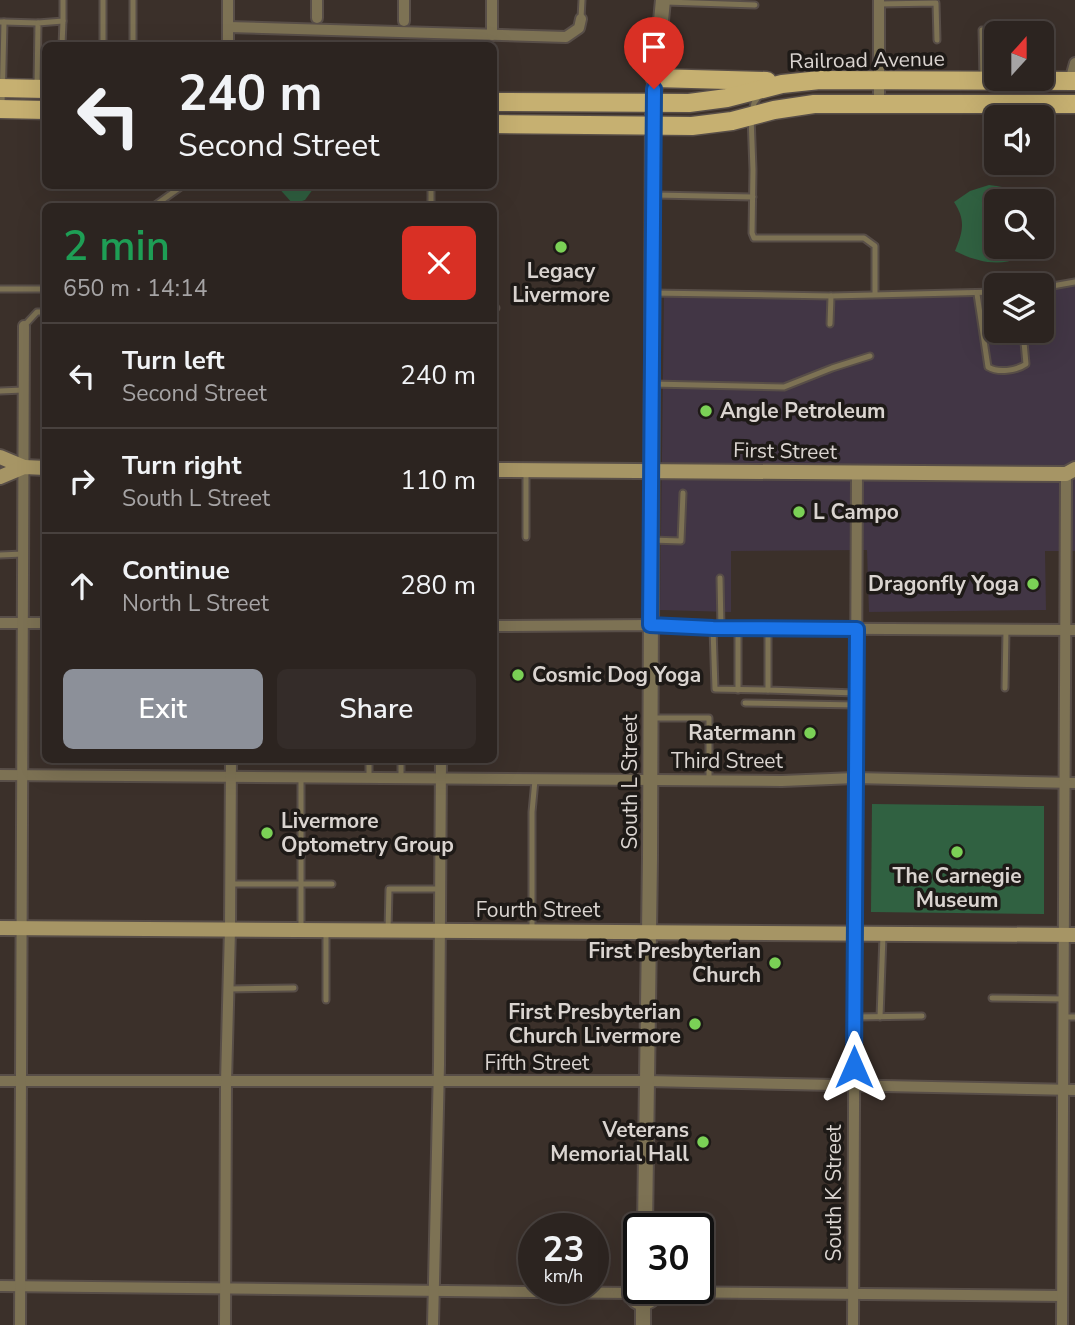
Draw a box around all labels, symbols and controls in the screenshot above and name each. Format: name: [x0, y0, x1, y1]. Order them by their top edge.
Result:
pin: [624, 17, 684, 89]
north arrow: [984, 21, 1054, 91]
map controls: [984, 21, 1054, 343]
icon: arrive: [635, 28, 673, 66]
street label: Railroad Avenue: [789, 45, 945, 75]
text: 240 m: [178, 60, 322, 127]
icon: left: [63, 70, 154, 161]
button: sound: [984, 105, 1054, 175]
text: Second Street: [178, 124, 379, 167]
button: search: [984, 189, 1054, 259]
text: 2 min: [63, 218, 170, 275]
button: close: [402, 226, 476, 300]
marker: Legacy Livermore: [553, 239, 569, 255]
place label: Legacy Livermore: [512, 257, 610, 309]
text: 650 m · 14:14: [63, 273, 208, 304]
button: layers: [984, 273, 1054, 343]
text: Turn left: [122, 343, 225, 378]
icon: left: [63, 357, 101, 395]
text: 240 m: [400, 358, 476, 393]
text: Second Street: [122, 378, 267, 409]
place label: Angle Petroleum: [720, 397, 886, 425]
marker: Angle Petroleum: [698, 403, 714, 419]
street label: First Street: [733, 436, 838, 466]
text: Turn right: [122, 448, 241, 483]
icon: right: [63, 462, 101, 500]
text: 110 m: [400, 463, 476, 498]
text: South L Street: [122, 483, 270, 514]
place label: L Campo: [813, 498, 899, 526]
marker: L Campo: [791, 504, 807, 520]
text: Continue: [122, 553, 230, 588]
icon: ahead: [63, 567, 101, 605]
text: 280 m: [400, 568, 476, 603]
place label: Dragonfly Yoga: [868, 570, 1019, 598]
marker: Dragonfly Yoga: [1025, 576, 1041, 592]
text: North L Street: [122, 588, 269, 619]
place label: Cosmic Dog Yoga: [532, 661, 701, 689]
marker: Cosmic Dog Yoga: [510, 667, 526, 683]
button: Exit: [63, 669, 263, 749]
button: Share: [277, 669, 476, 749]
street label: South L Street: [616, 714, 644, 850]
place label: Ratermann: [688, 719, 796, 747]
marker: Ratermann: [802, 725, 818, 741]
street label: Third Street: [671, 747, 784, 775]
place label: Livermore Optometry Group: [281, 807, 454, 859]
marker: Livermore Optometry Group: [259, 825, 275, 841]
marker: The Carnegie Museum: [949, 844, 965, 860]
place label: The Carnegie Museum: [892, 862, 1022, 914]
street label: Fourth Street: [476, 896, 601, 924]
place label: First Presbyterian Church: [588, 937, 761, 989]
marker: First Presbyterian Church: [767, 955, 783, 971]
place label: First Presbyterian Church Livermore: [508, 998, 681, 1050]
marker: First Presbyterian Church Livermore: [687, 1016, 703, 1032]
position arrow: [817, 1030, 891, 1104]
street label: Fifth Street: [485, 1049, 590, 1077]
place label: Veterans Memorial Hall: [550, 1116, 689, 1168]
street label: South K Street: [820, 1124, 848, 1261]
marker: Veterans Memorial Hall: [695, 1134, 711, 1150]
speed limit sign: 30: [623, 1213, 714, 1304]
text: 23: [542, 1226, 585, 1273]
text: km/h: [544, 1264, 583, 1288]

